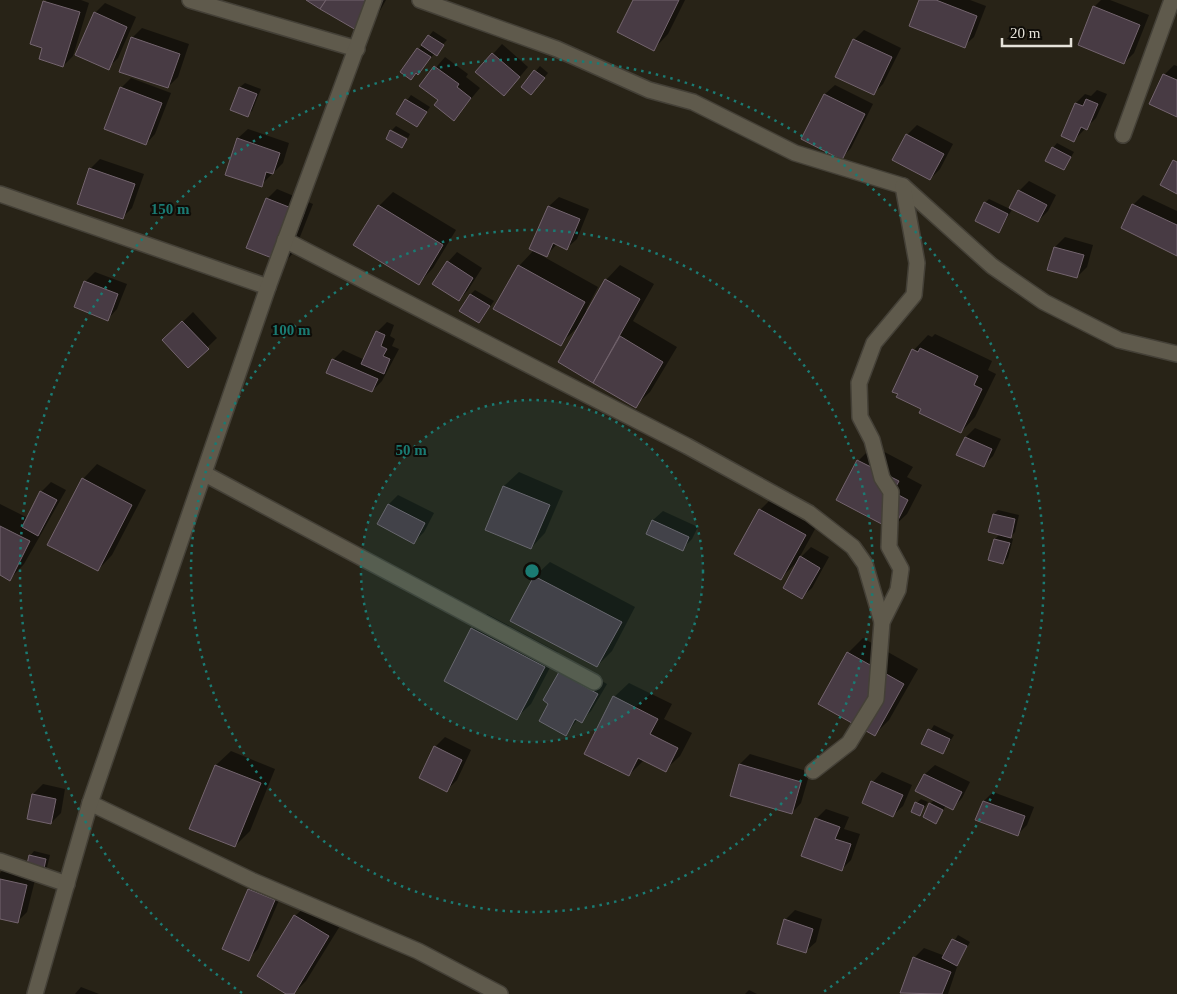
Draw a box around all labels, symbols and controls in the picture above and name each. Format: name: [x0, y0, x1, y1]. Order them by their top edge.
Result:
scale bar: [1002, 15, 1071, 47]
text: 20 m: [1010, 25, 1041, 41]
text: 150 m: [151, 201, 190, 217]
text: 100 m: [272, 322, 311, 338]
text: 50 m: [395, 442, 427, 458]
centre of rings: [523, 562, 541, 580]

